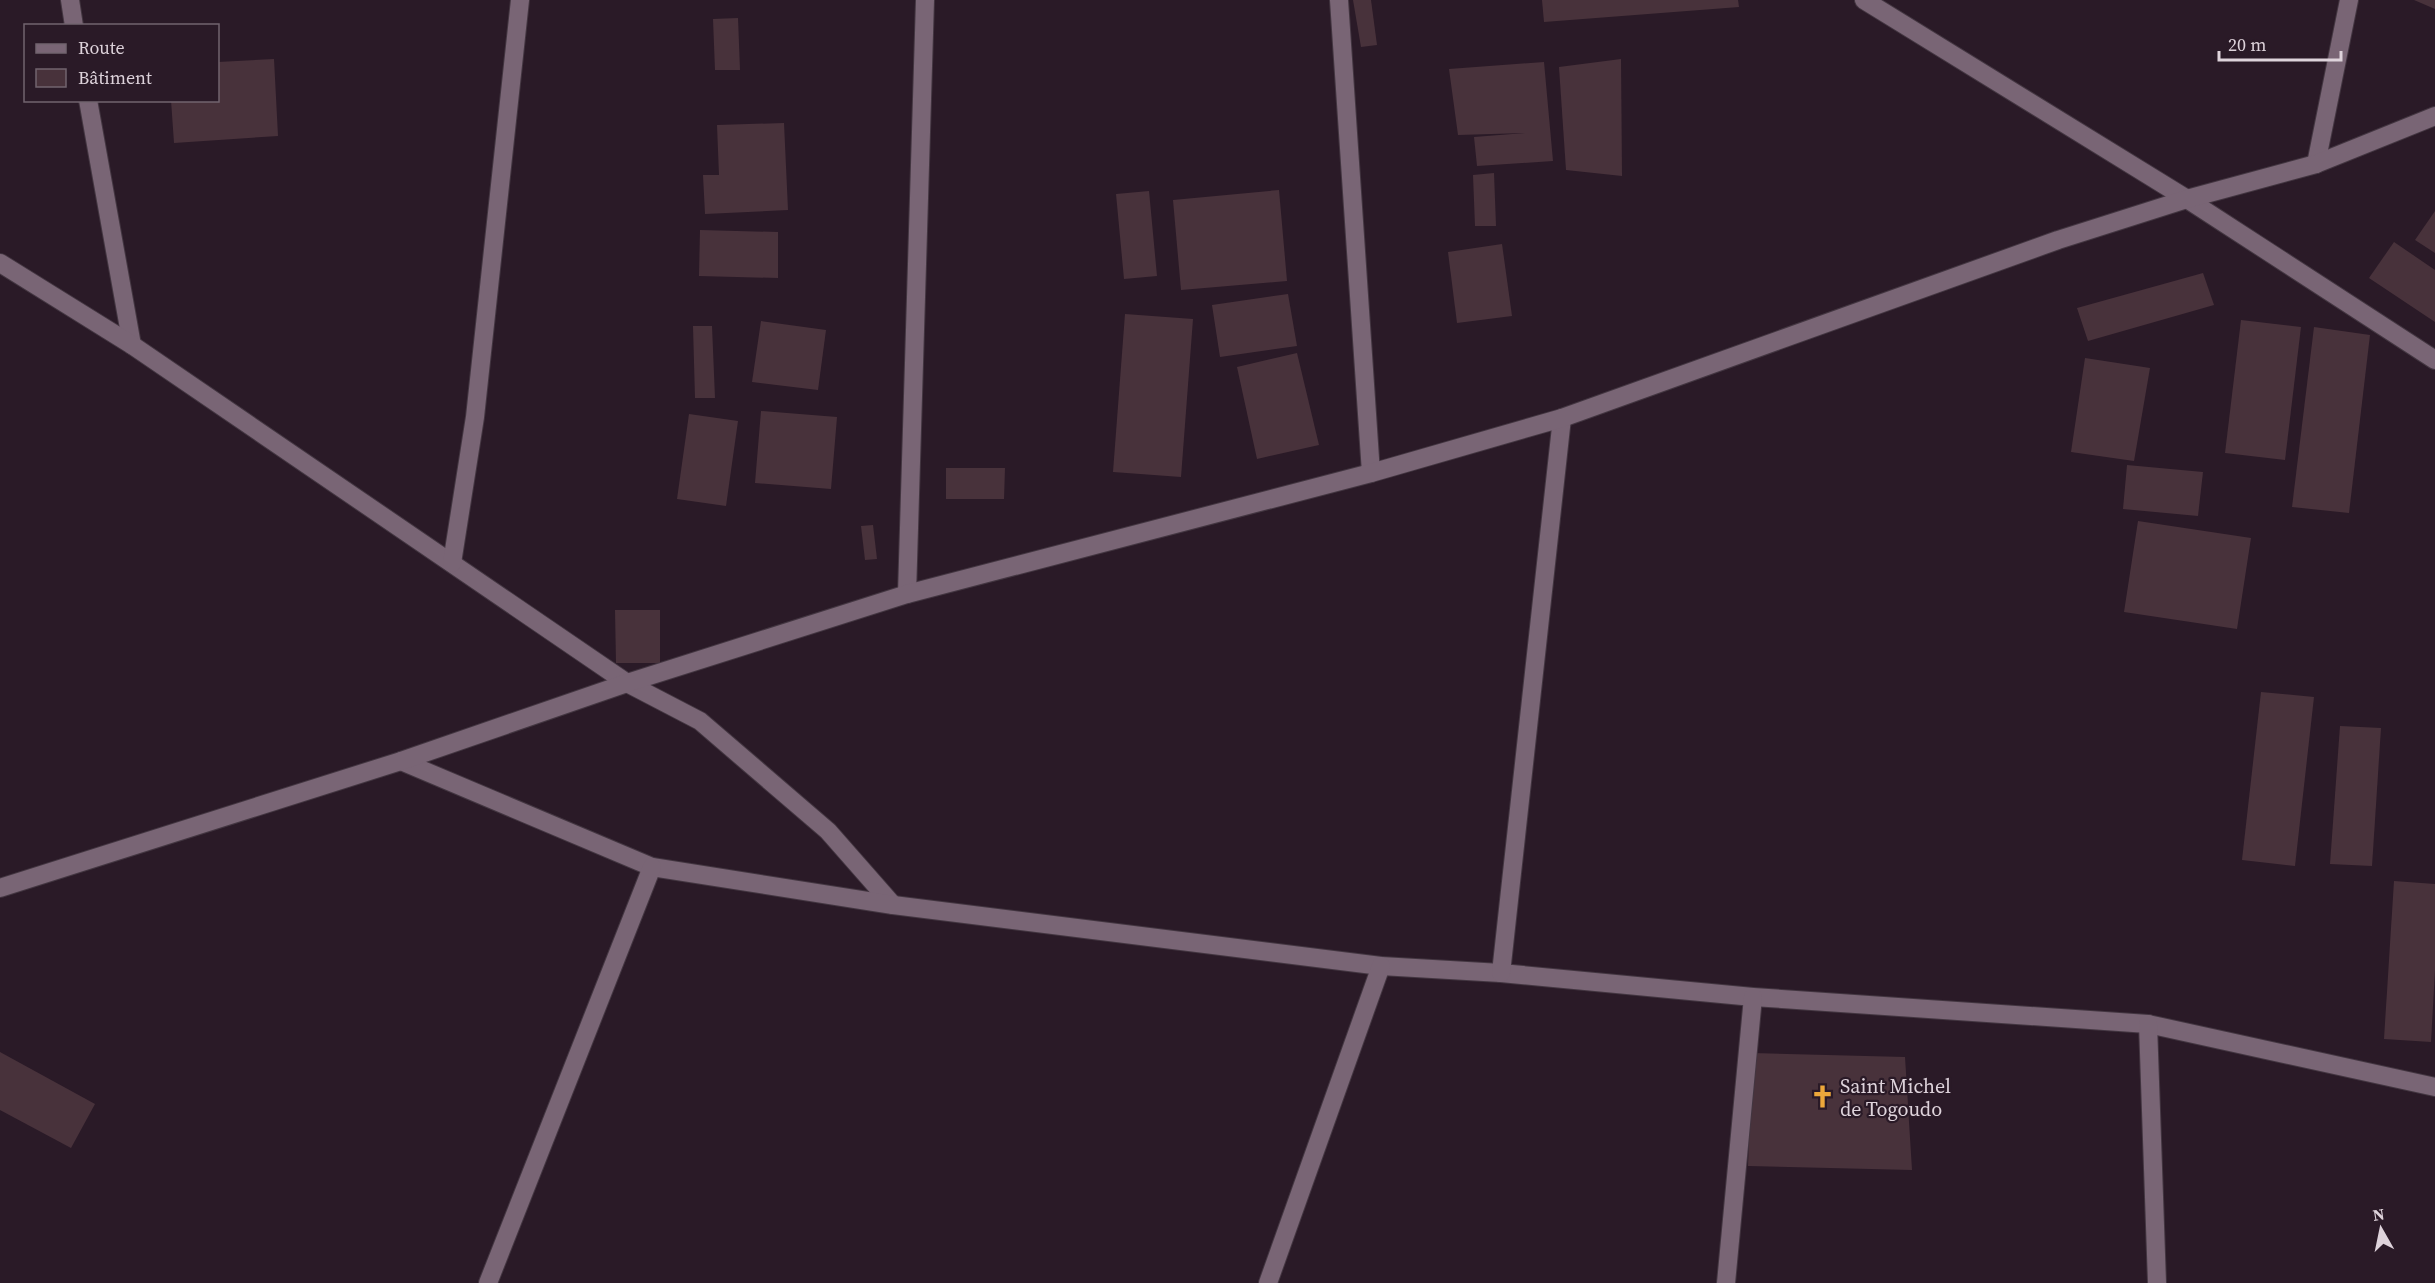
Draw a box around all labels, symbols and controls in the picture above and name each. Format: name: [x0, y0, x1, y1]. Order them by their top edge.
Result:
legend: [24, 24, 219, 102]
scale bar: [2219, 24, 2340, 62]
text: 20 m: [2228, 32, 2266, 57]
text: Route: [78, 35, 125, 60]
text: Bâtiment: [78, 65, 152, 90]
place label: Saint Michel de Togoudo: [1840, 1072, 1951, 1123]
church icon: Saint Michel de Togoudo: [1809, 1084, 1835, 1110]
north arrow: [2351, 1199, 2411, 1259]
text: N: [2371, 1202, 2386, 1226]

